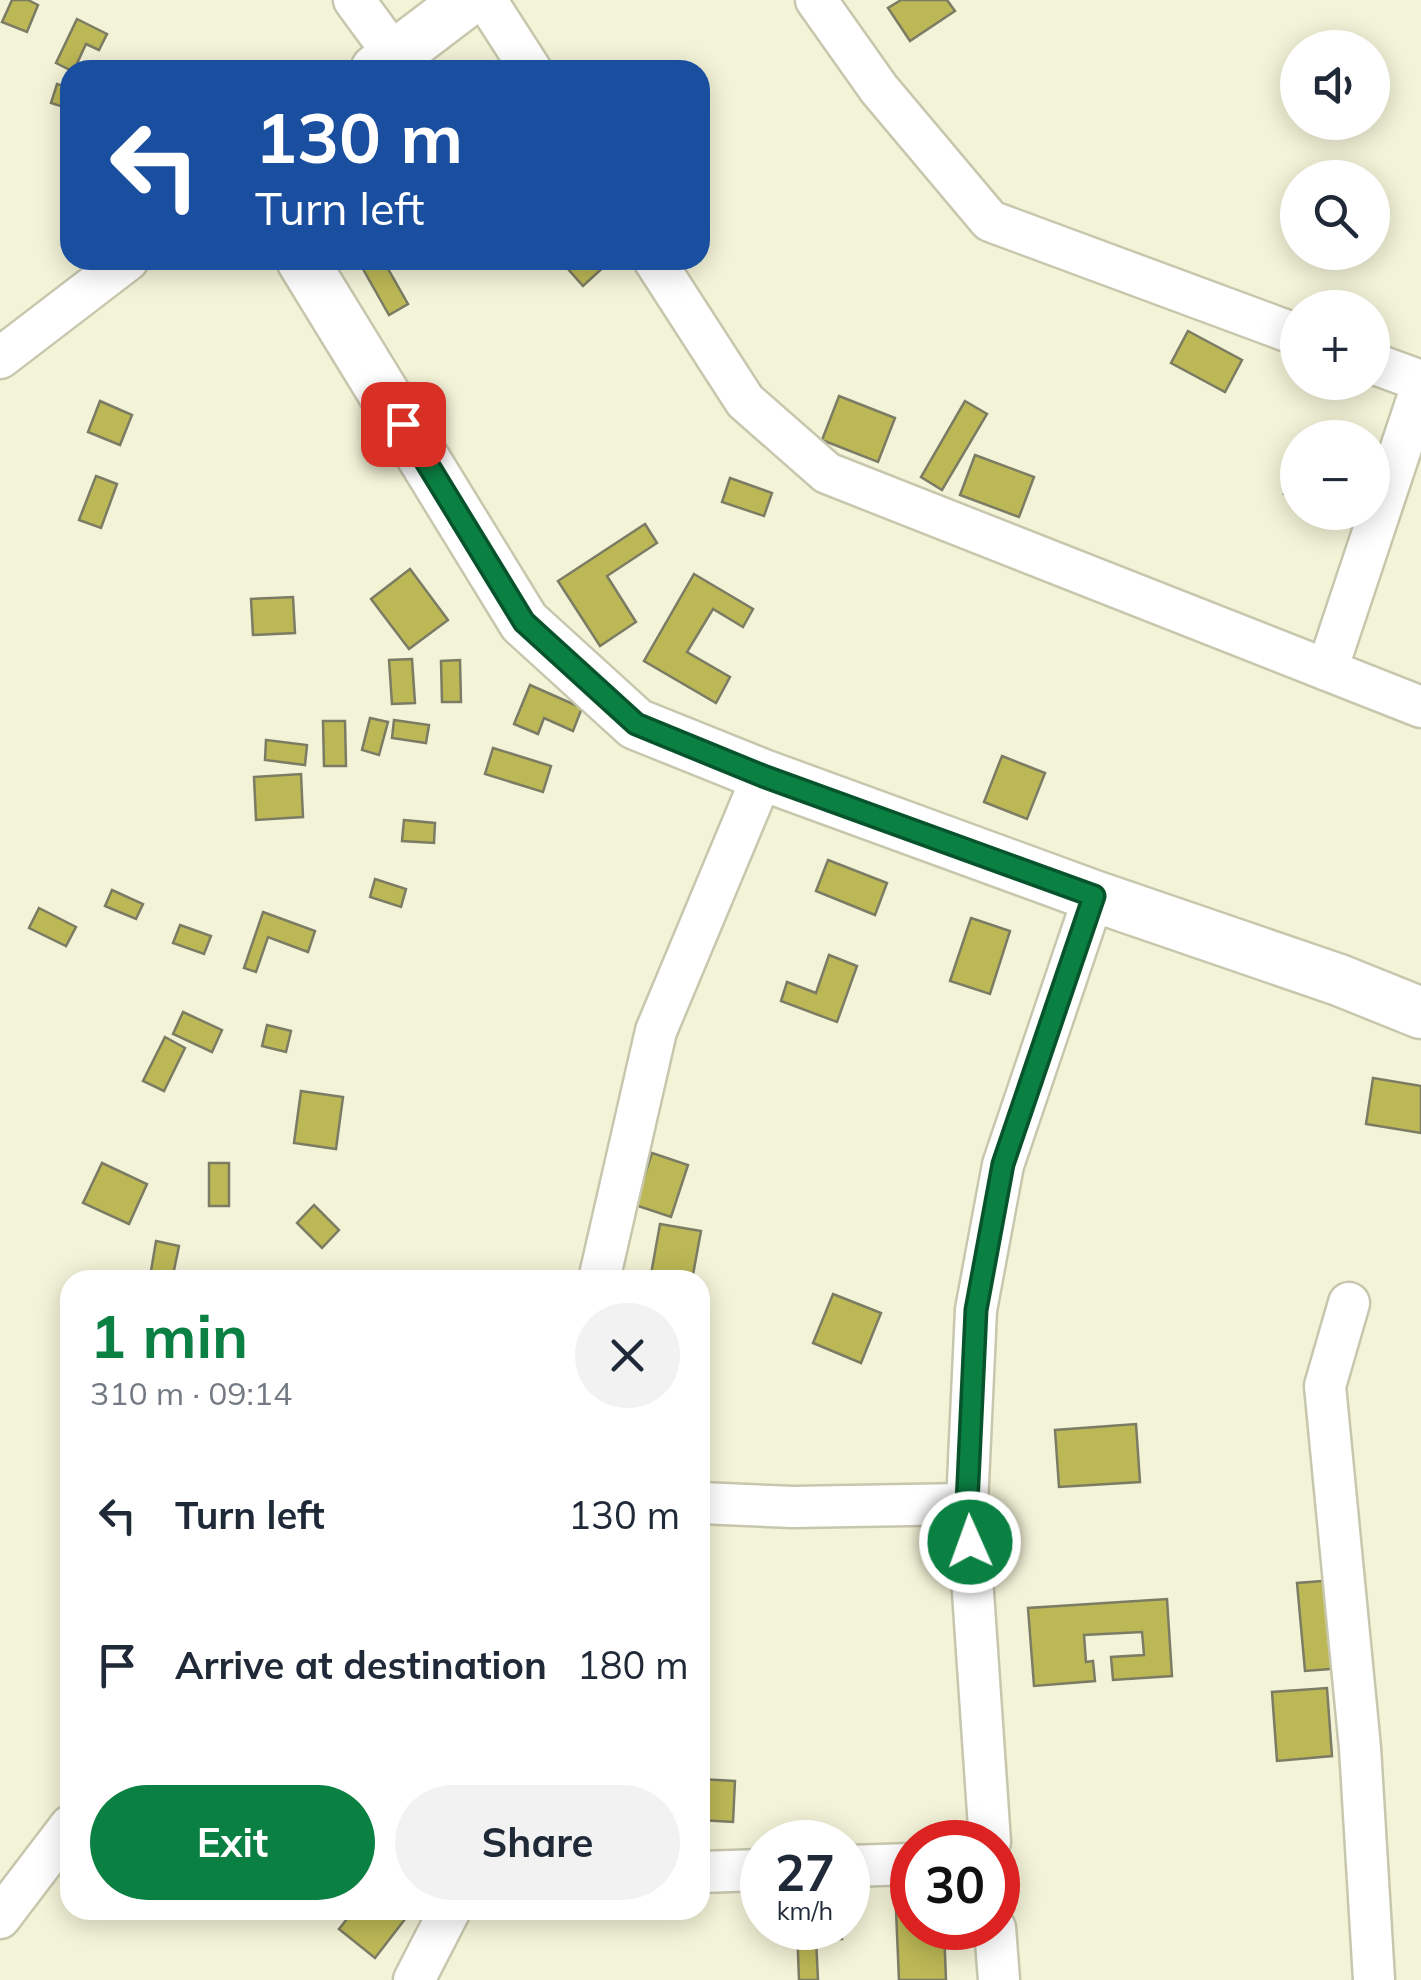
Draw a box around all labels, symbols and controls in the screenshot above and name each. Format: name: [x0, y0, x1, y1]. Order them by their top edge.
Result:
map controls: [1280, 30, 1390, 530]
button: sound: [1280, 30, 1390, 140]
text: 130 m: [255, 93, 463, 181]
icon: left: [90, 100, 220, 230]
button: search: [1280, 160, 1390, 270]
text: Turn left: [255, 180, 424, 236]
button: +: [1280, 290, 1390, 400]
pin: [361, 382, 446, 467]
icon: arrive: [376, 397, 431, 452]
button: −: [1280, 420, 1390, 530]
text: 1 min: [90, 1298, 248, 1373]
button: close: [575, 1303, 680, 1408]
text: 310 m · 09:14: [90, 1373, 292, 1413]
icon: left: [90, 1488, 145, 1543]
position arrow: [918, 1490, 1022, 1594]
text: Turn left: [175, 1491, 325, 1539]
text: 130 m: [568, 1491, 680, 1539]
icon: arrive: [90, 1638, 145, 1693]
text: Arrive at destination: [175, 1641, 547, 1689]
text: 180 m: [577, 1641, 689, 1689]
button: Exit: [90, 1785, 375, 1900]
button: Share: [395, 1785, 680, 1900]
speed limit sign: 30: [890, 1820, 1020, 1950]
text: 27: [775, 1841, 835, 1904]
text: km/h: [777, 1895, 833, 1926]

